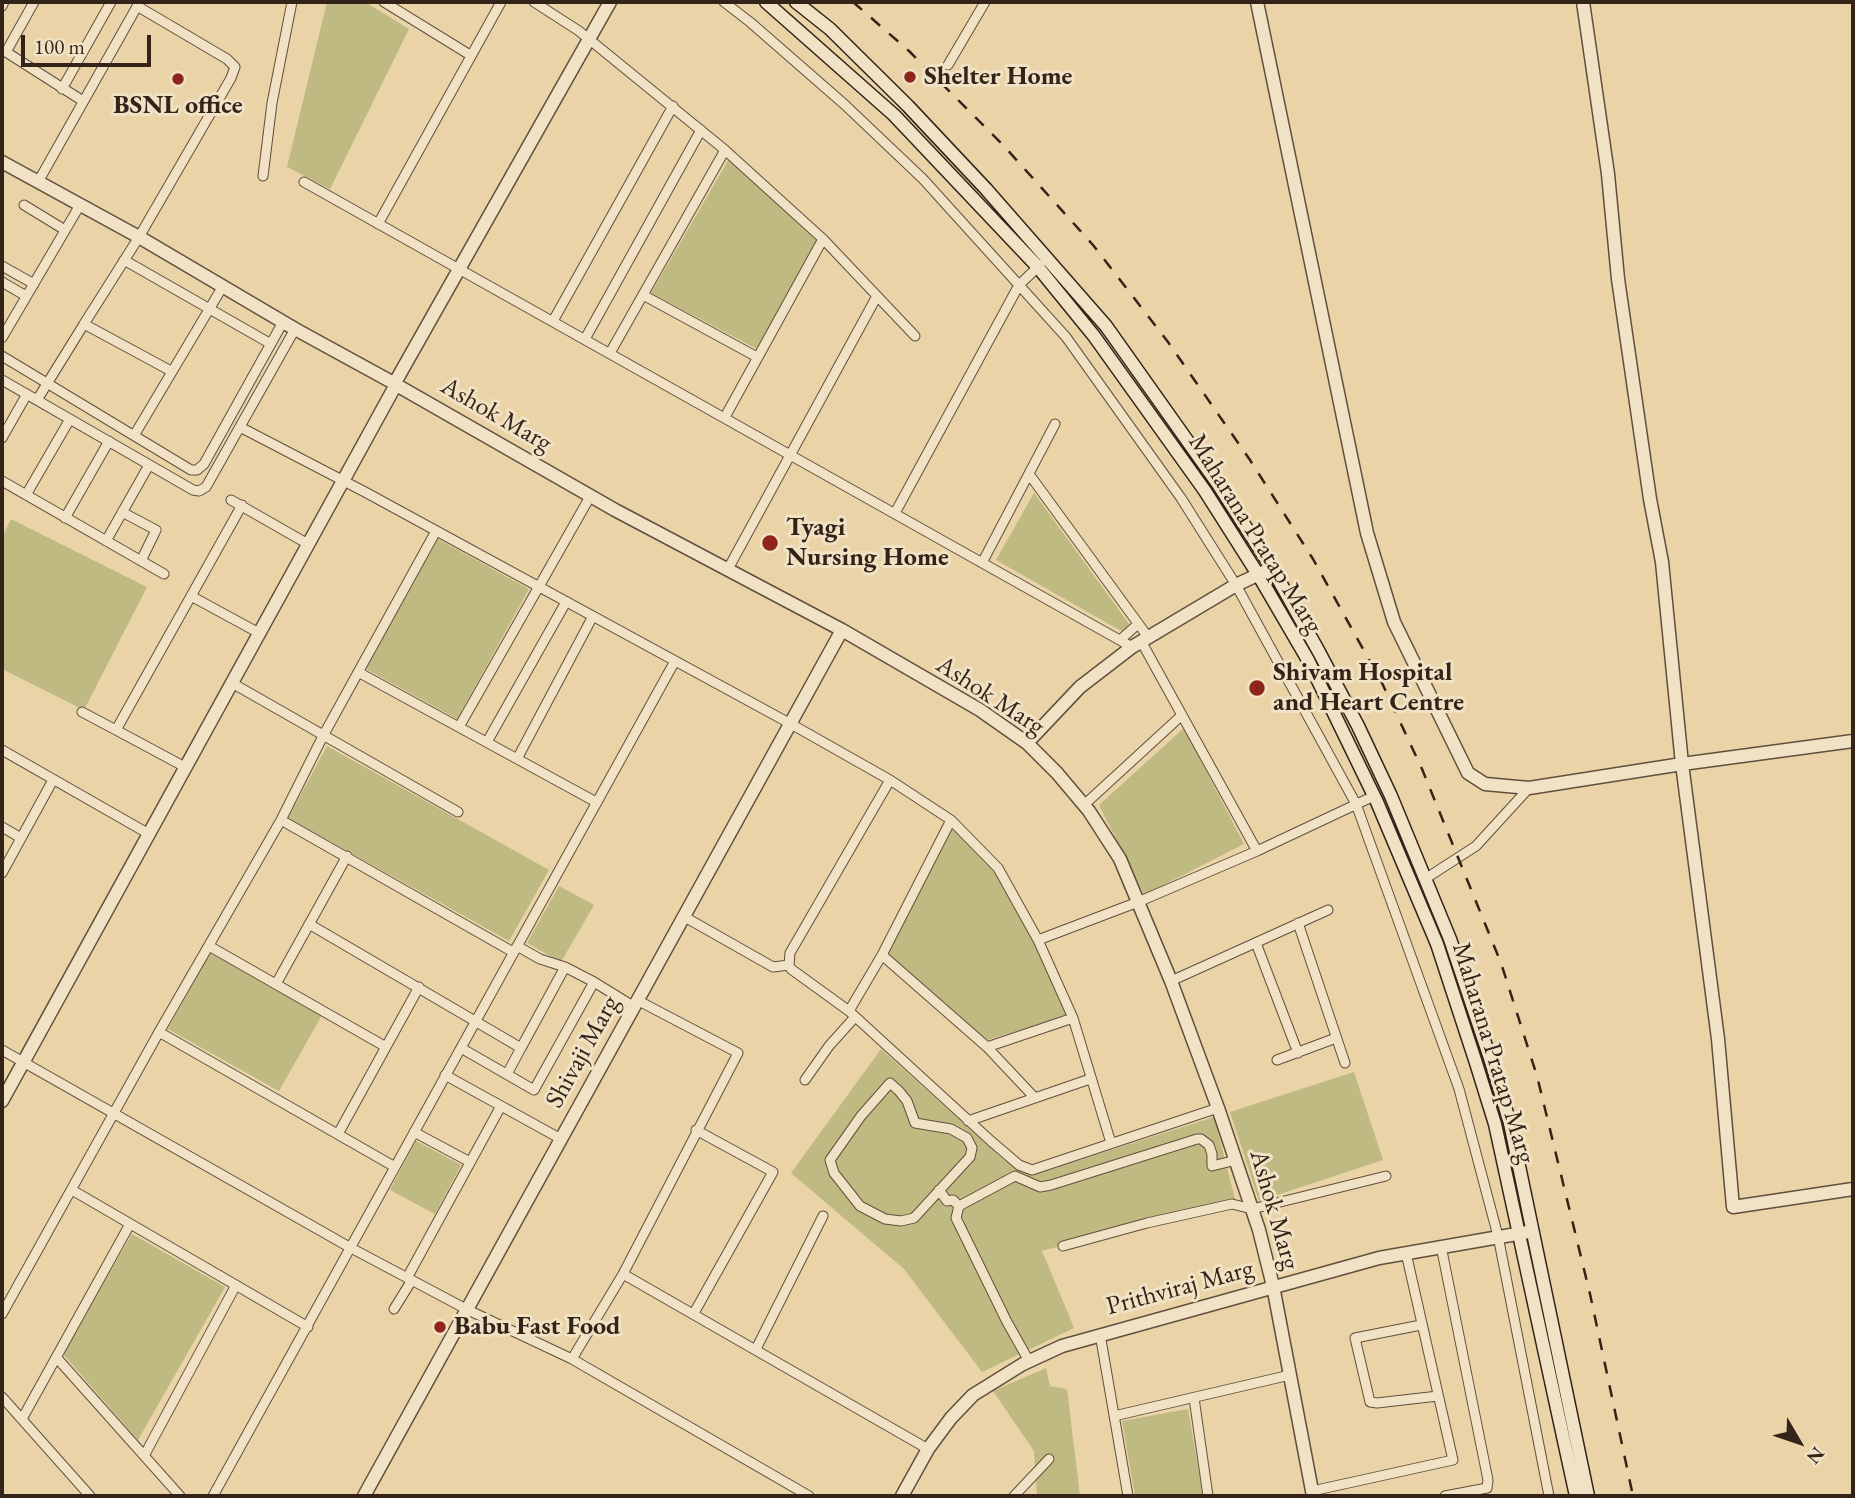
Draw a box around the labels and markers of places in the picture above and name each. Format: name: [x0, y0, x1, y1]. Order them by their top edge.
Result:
place label: Shelter Home: [924, 61, 1072, 93]
marker: Shelter Home: [902, 69, 918, 85]
marker: BSNL office: [170, 71, 186, 87]
place label: BSNL office: [113, 90, 243, 122]
place label: Tyagi Nursing Home: [786, 512, 949, 574]
marker: Tyagi Nursing Home: [760, 533, 780, 553]
place label: Shivam Hospital and Heart Centre: [1273, 657, 1464, 718]
marker: Shivam Hospital and Heart Centre: [1247, 678, 1267, 698]
place label: Babu Fast Food: [454, 1311, 620, 1343]
marker: Babu Fast Food: [432, 1319, 448, 1335]

